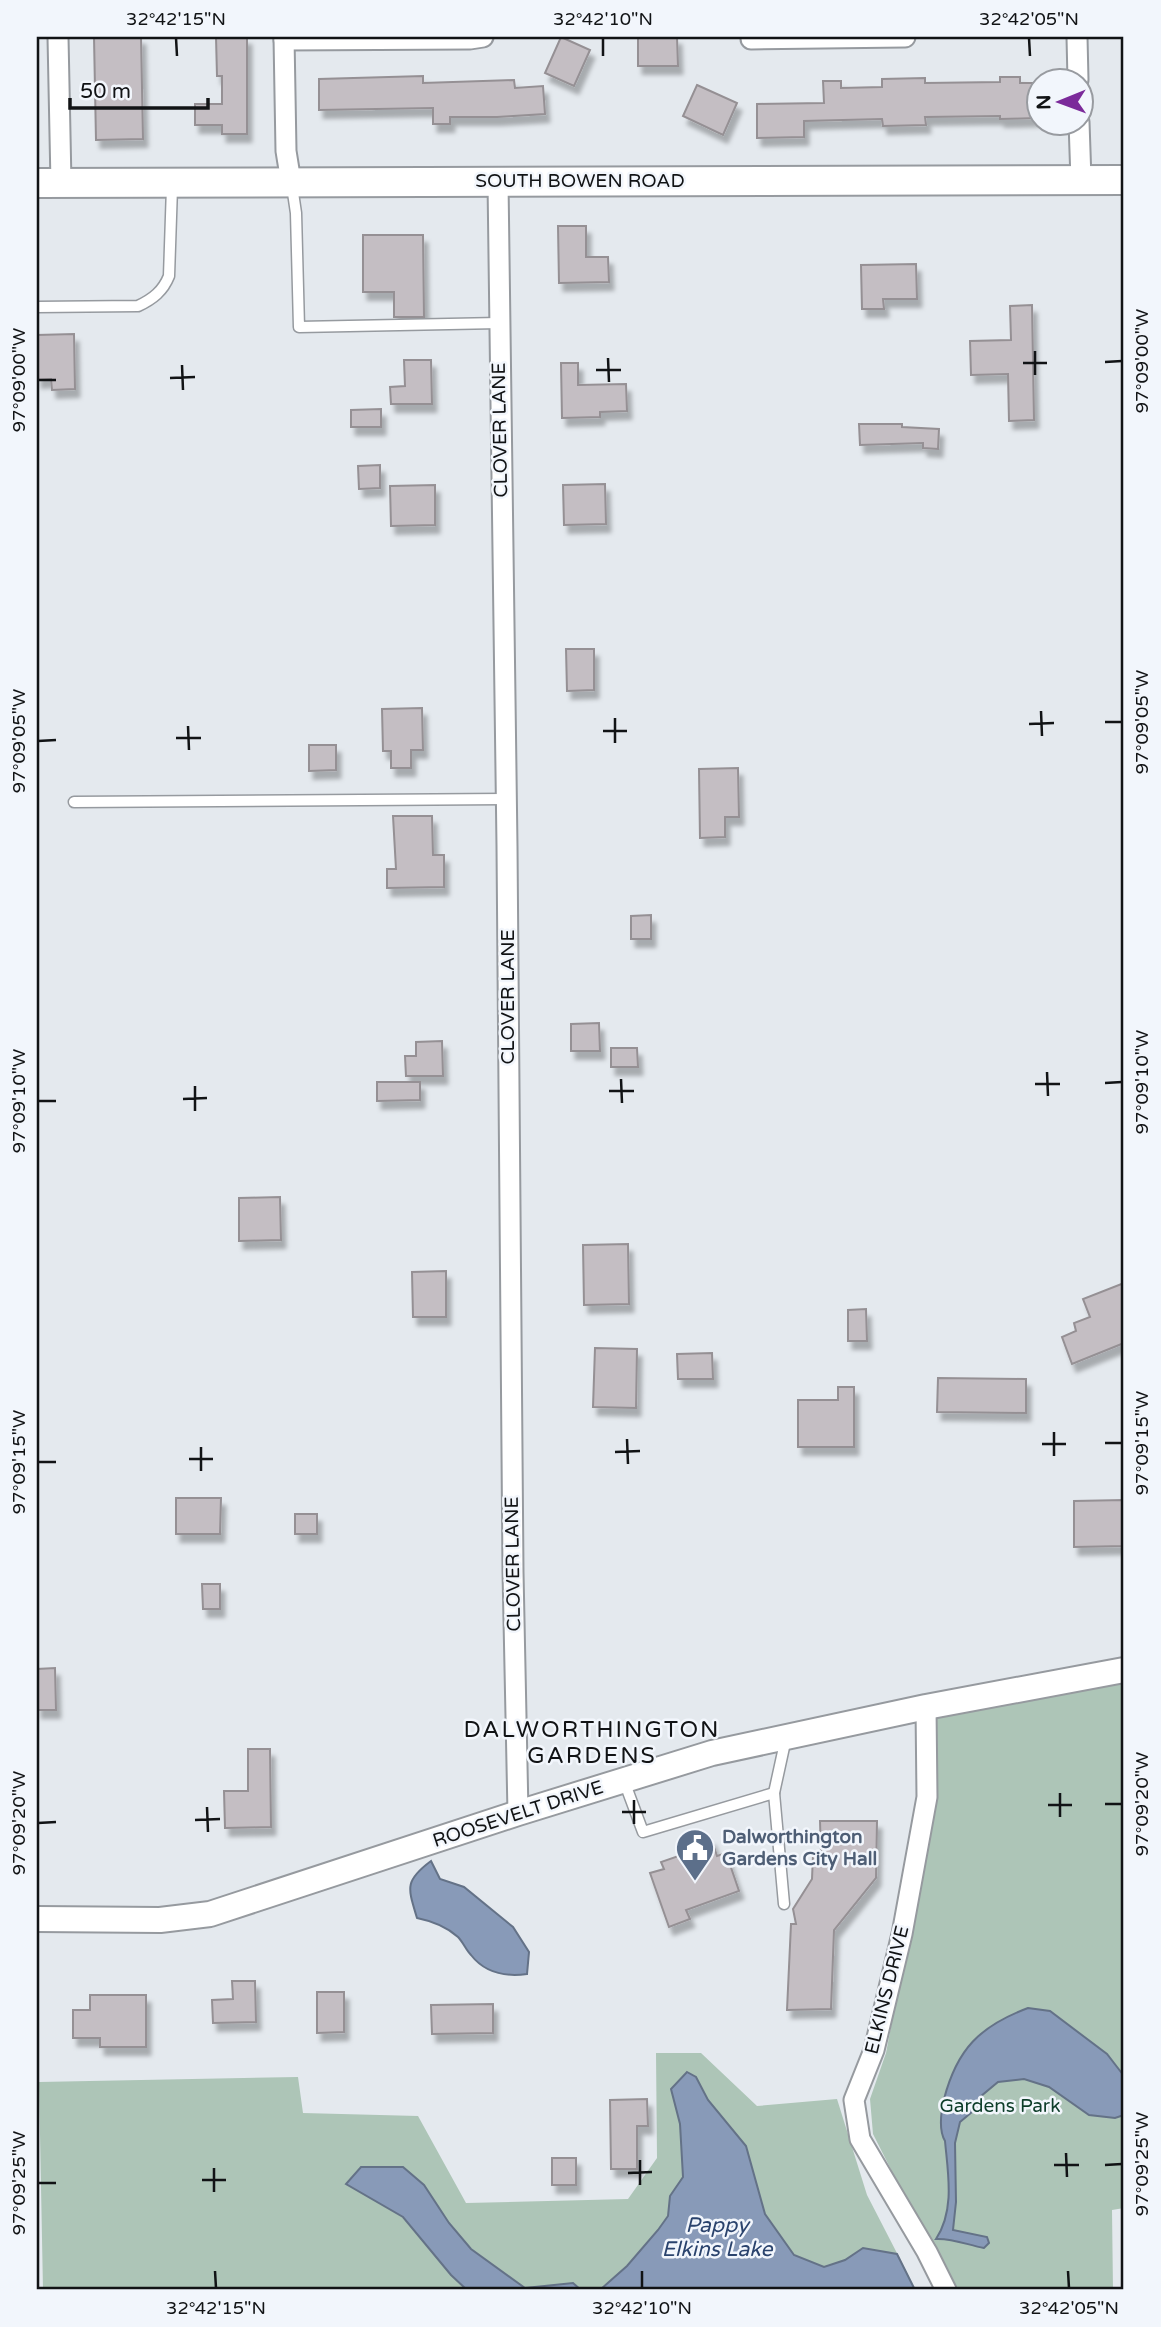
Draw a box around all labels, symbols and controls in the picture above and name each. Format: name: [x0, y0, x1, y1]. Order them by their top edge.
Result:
text: 32°42'15"N: [126, 8, 226, 30]
text: 32°42'10"N: [553, 8, 653, 30]
text: 32°42'05"N: [979, 8, 1079, 30]
scale bar: [70, 66, 208, 110]
north arrow: [1024, 66, 1094, 136]
text: 50 m: [80, 79, 131, 104]
text: N: [1033, 94, 1055, 110]
street label: SOUTH BOWEN ROAD: [475, 170, 685, 192]
text: 97°09'00"W: [1131, 309, 1153, 413]
text: 97°09'00"W: [8, 328, 30, 432]
street label: CLOVER LANE: [488, 362, 512, 498]
text: 97°09'05"W: [1131, 670, 1153, 774]
text: 97°09'05"W: [8, 689, 30, 793]
street label: CLOVER LANE: [497, 929, 519, 1065]
text: 97°09'10"W: [1131, 1030, 1153, 1134]
text: 97°09'10"W: [8, 1049, 30, 1153]
text: 97°09'15"W: [1131, 1391, 1153, 1495]
text: 97°09'15"W: [8, 1410, 30, 1514]
street label: CLOVER LANE: [501, 1496, 525, 1632]
district label: DALWORTHINGTON GARDENS: [463, 1716, 721, 1770]
text: 97°09'20"W: [1131, 1752, 1153, 1856]
text: 97°09'20"W: [8, 1771, 30, 1875]
street label: ROOSEVELT DRIVE: [430, 1776, 606, 1852]
place label: Dalworthington Gardens City Hall: [722, 1826, 877, 1871]
public building icon: Dalworthington Gardens City Hall: [674, 1827, 716, 1882]
street label: ELKINS DRIVE: [860, 1923, 914, 2057]
park label: Gardens Park: [939, 2095, 1061, 2117]
text: 97°09'25"W: [1131, 2112, 1153, 2216]
text: 97°09'25"W: [8, 2131, 30, 2235]
water label: Pappy Elkins Lake: [662, 2213, 773, 2262]
text: 32°42'15"N: [166, 2297, 266, 2319]
text: 32°42'10"N: [592, 2297, 692, 2319]
text: 32°42'05"N: [1019, 2297, 1119, 2319]

